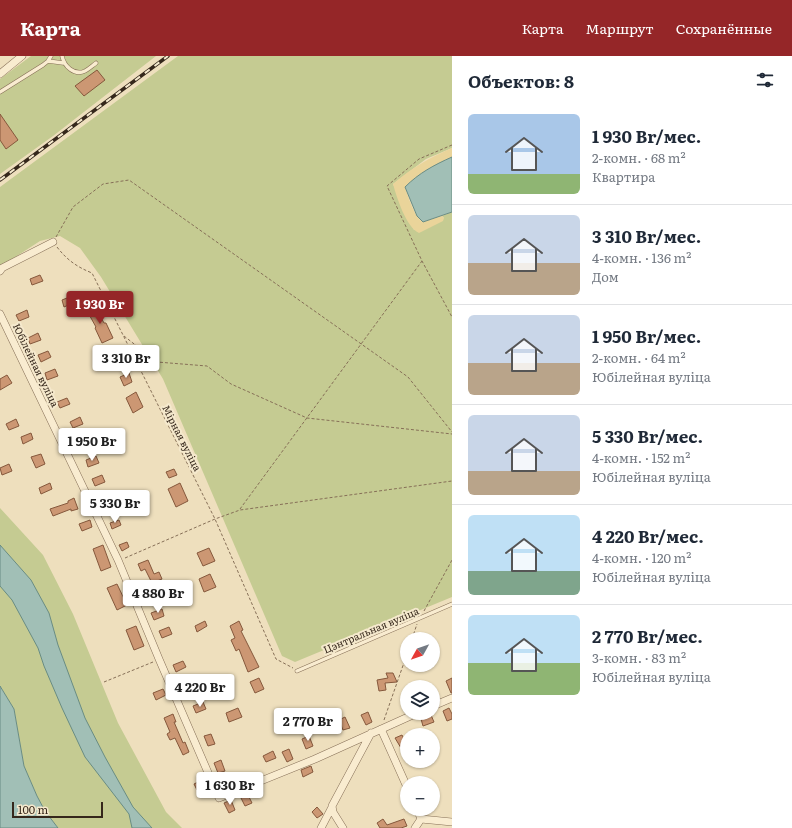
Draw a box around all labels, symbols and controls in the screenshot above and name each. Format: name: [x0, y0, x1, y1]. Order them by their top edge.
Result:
text: Карта: [20, 14, 81, 42]
text: Карта: [522, 18, 564, 38]
text: Маршрут: [586, 18, 654, 38]
text: Сохранённые: [676, 18, 772, 38]
text: Объектов: 8: [468, 68, 574, 93]
icon: filters: [754, 69, 776, 91]
text: 1 930 Br/мес.: [592, 123, 701, 148]
icon: home: [500, 130, 548, 178]
text: 2-комн. · 68 m²: [592, 148, 686, 167]
text: Квартира: [592, 167, 655, 186]
text: 3 310 Br/мес.: [592, 223, 701, 248]
icon: home: [500, 231, 548, 279]
text: 4-комн. · 136 m²: [592, 248, 691, 267]
text: Дом: [592, 267, 619, 286]
pin: 1 930 Br: [59, 291, 141, 325]
text: 1 930 Br: [75, 294, 125, 313]
street label: Юбілейная вуліца: [10, 320, 63, 410]
text: 1 950 Br/мес.: [592, 323, 701, 348]
icon: home: [500, 331, 548, 379]
pin: 3 310 Br: [85, 345, 167, 379]
text: 3 310 Br: [101, 348, 151, 367]
text: 2-комн. · 64 m²: [592, 348, 686, 367]
text: Юбілейная вуліца: [592, 367, 711, 386]
street label: Мірная вуліца: [159, 402, 206, 474]
text: 5 330 Br/мес.: [592, 423, 703, 448]
pin: 1 950 Br: [51, 428, 133, 462]
text: 1 950 Br: [67, 431, 117, 450]
icon: home: [500, 431, 548, 479]
text: 4-комн. · 152 m²: [592, 448, 690, 467]
text: Юбілейная вуліца: [592, 467, 711, 486]
pin: 5 330 Br: [74, 490, 156, 524]
text: 5 330 Br: [90, 493, 140, 512]
text: 4 220 Br/мес.: [592, 523, 704, 548]
icon: home: [500, 531, 548, 579]
text: 4-комн. · 120 m²: [592, 548, 691, 567]
text: Юбілейная вуліца: [592, 567, 711, 586]
pin: 4 880 Br: [117, 580, 199, 614]
text: 4 880 Br: [132, 583, 184, 602]
street label: Цэнтральная вуліца: [321, 602, 422, 656]
text: 2 770 Br/мес.: [592, 623, 703, 648]
icon: home: [500, 631, 548, 679]
north arrow: [400, 632, 440, 672]
map controls: [400, 632, 440, 816]
text: 3-комн. · 83 m²: [592, 648, 686, 667]
text: Юбілейная вуліца: [592, 667, 711, 686]
pin: 4 220 Br: [159, 674, 241, 708]
text: 4 220 Br: [174, 677, 226, 696]
button: layers: [400, 680, 440, 720]
pin: 2 770 Br: [267, 708, 349, 742]
text: 2 770 Br: [283, 711, 333, 730]
button: +: [400, 728, 440, 768]
pin: 1 630 Br: [189, 772, 271, 806]
text: 1 630 Br: [205, 775, 255, 794]
button: −: [400, 776, 440, 816]
scale bar: [12, 800, 103, 819]
text: 100 m: [18, 801, 48, 817]

